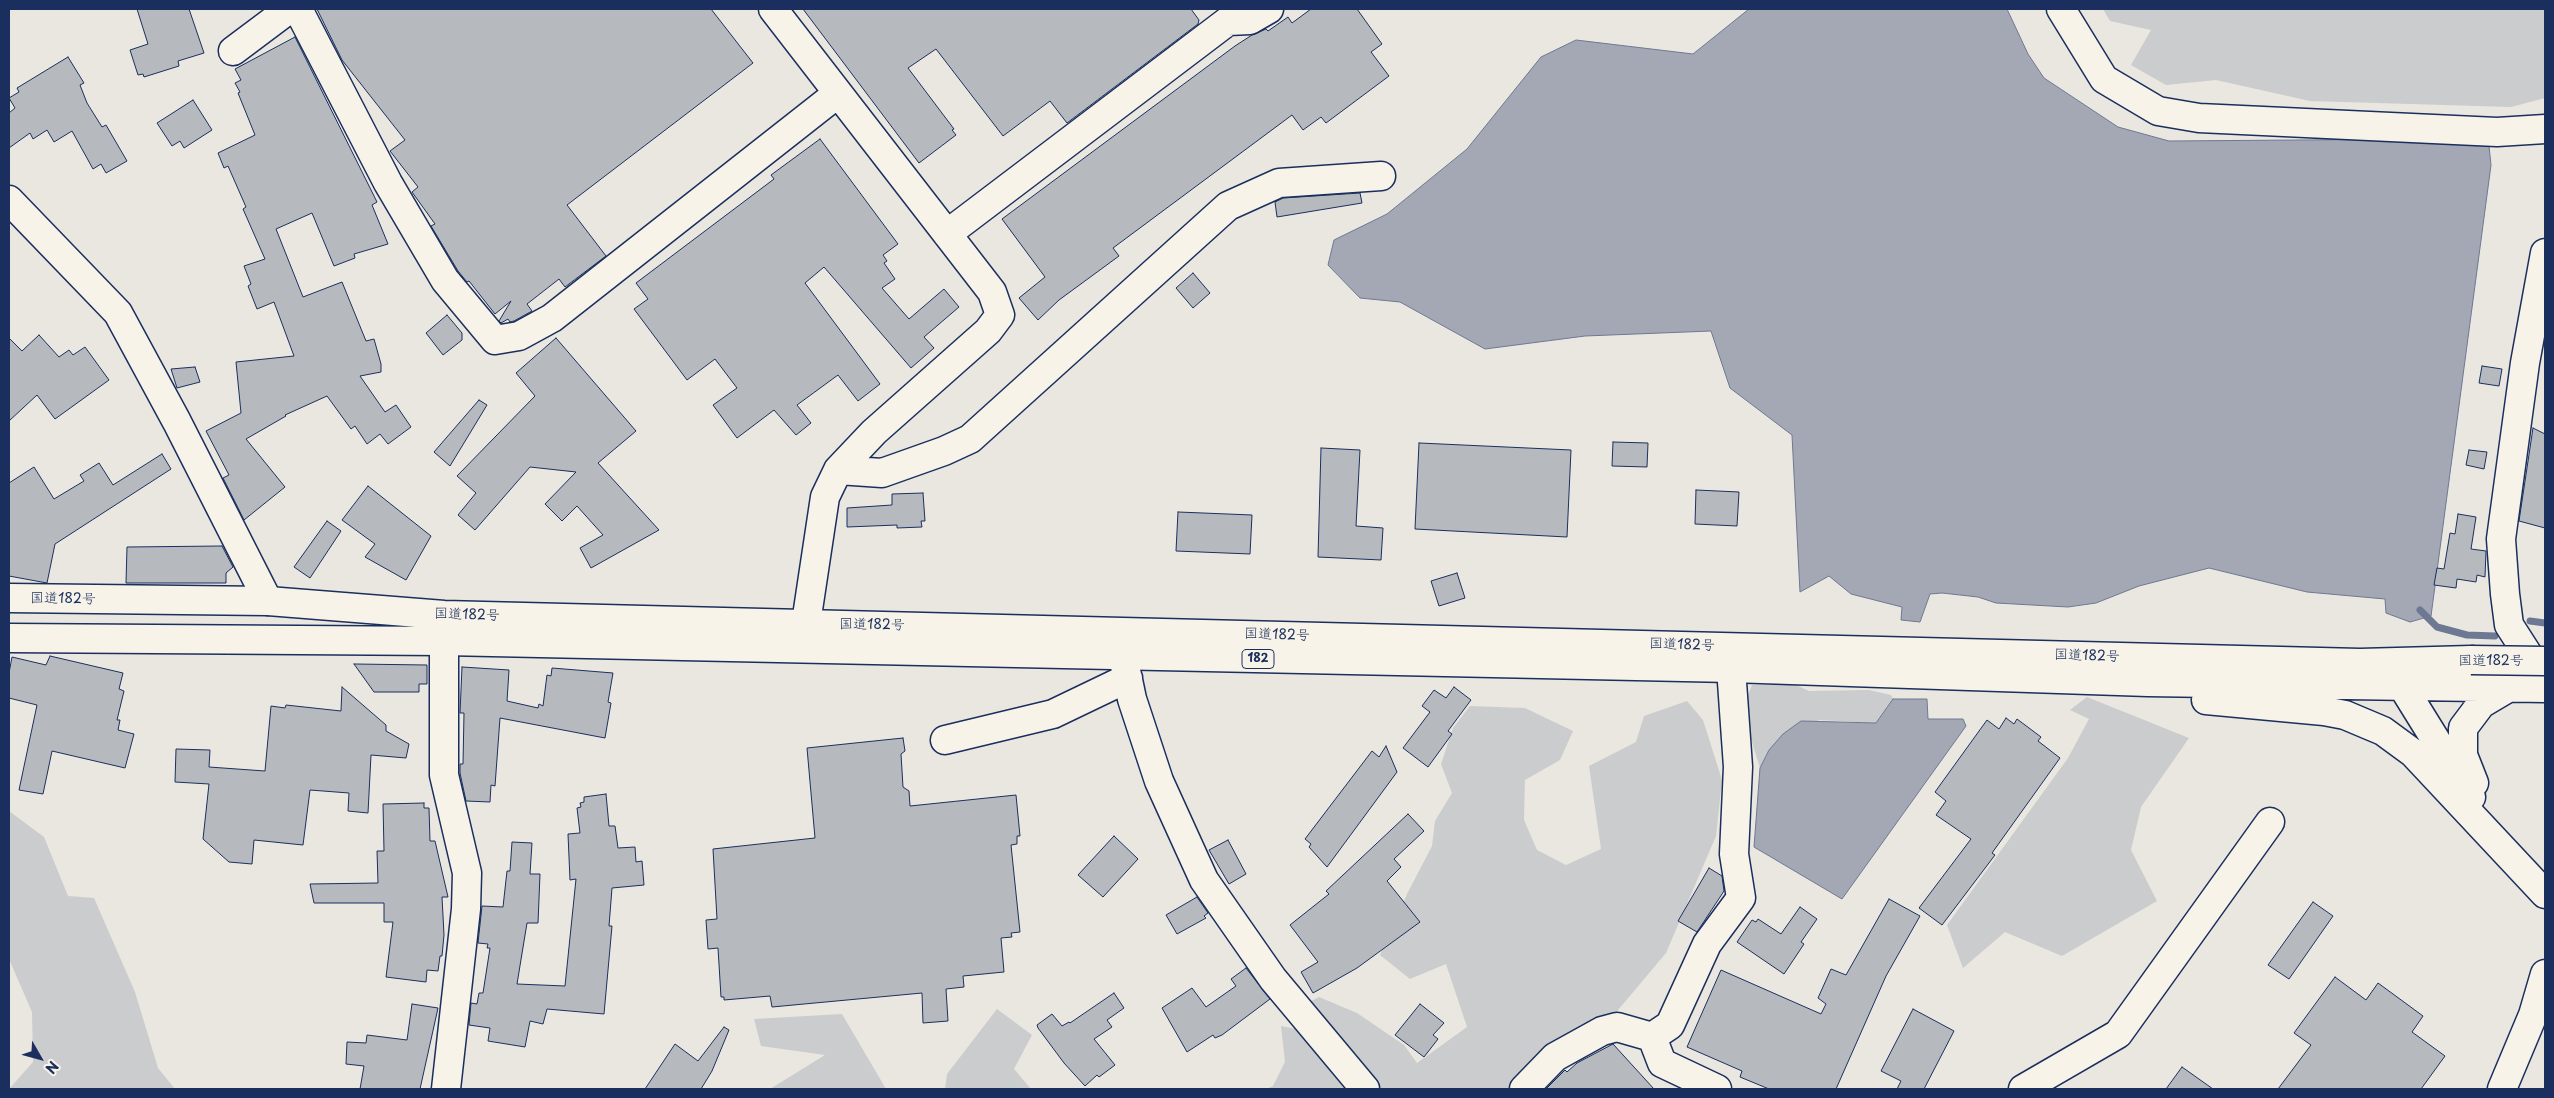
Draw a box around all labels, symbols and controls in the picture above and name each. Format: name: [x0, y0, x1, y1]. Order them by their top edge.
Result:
street label: 国道182号: [30, 590, 96, 608]
street label: 国道182号: [434, 605, 500, 625]
street label: 国道182号: [839, 616, 905, 634]
street label: 国道182号: [1244, 625, 1310, 645]
street label: 国道182号: [1649, 635, 1715, 655]
street label: 国道182号: [2054, 646, 2120, 666]
road number: 182: [1242, 650, 1274, 669]
street label: 国道182号: [2458, 653, 2524, 669]
north arrow: [15, 1033, 65, 1083]
text: N: [41, 1057, 64, 1078]

